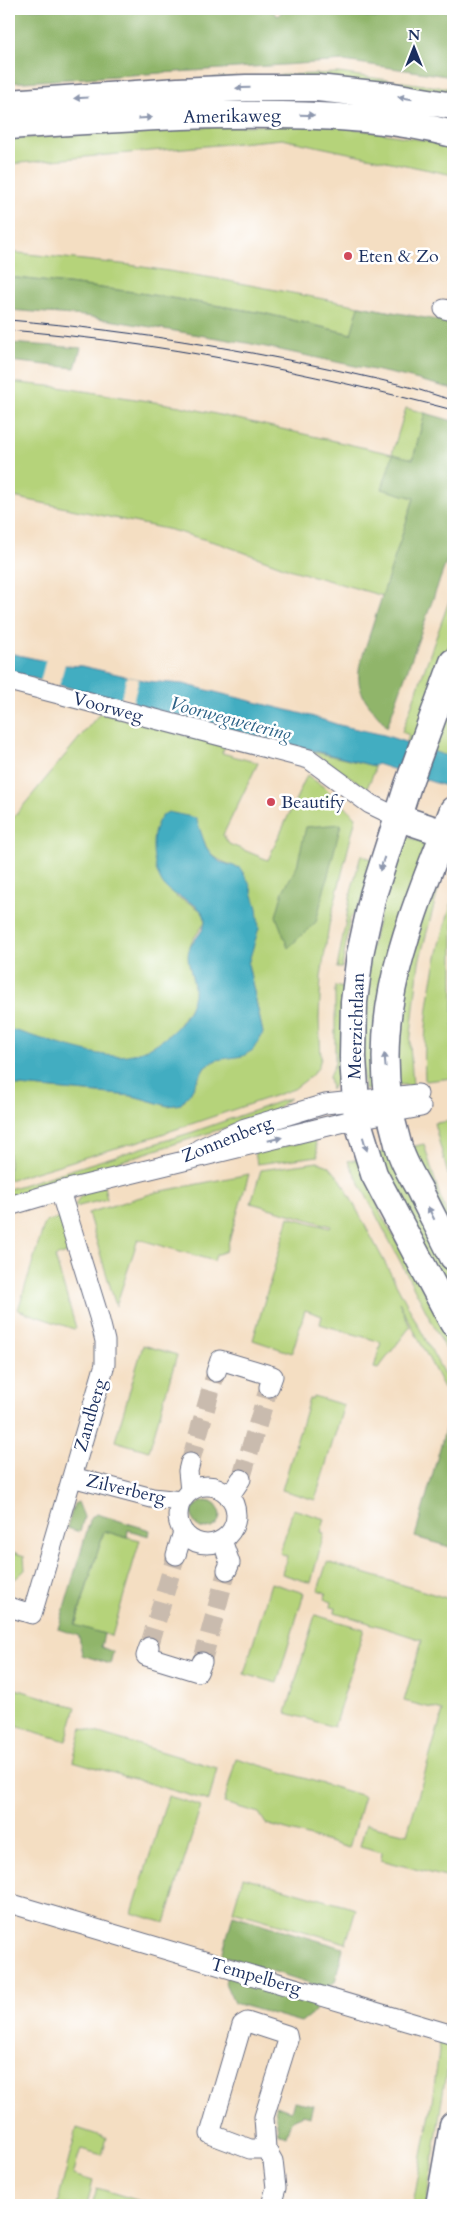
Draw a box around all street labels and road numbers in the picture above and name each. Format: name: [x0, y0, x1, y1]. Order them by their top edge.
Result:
street label: Amerikaweg: [183, 103, 282, 130]
street label: Voorweg: [70, 686, 147, 729]
street label: Meerzichtlaan: [342, 971, 371, 1080]
street label: Zonnenberg: [178, 1110, 277, 1169]
street label: Zandberg: [68, 1375, 113, 1455]
street label: Zilverberg: [84, 1468, 169, 1511]
street label: Tempelberg: [208, 1952, 305, 2002]

